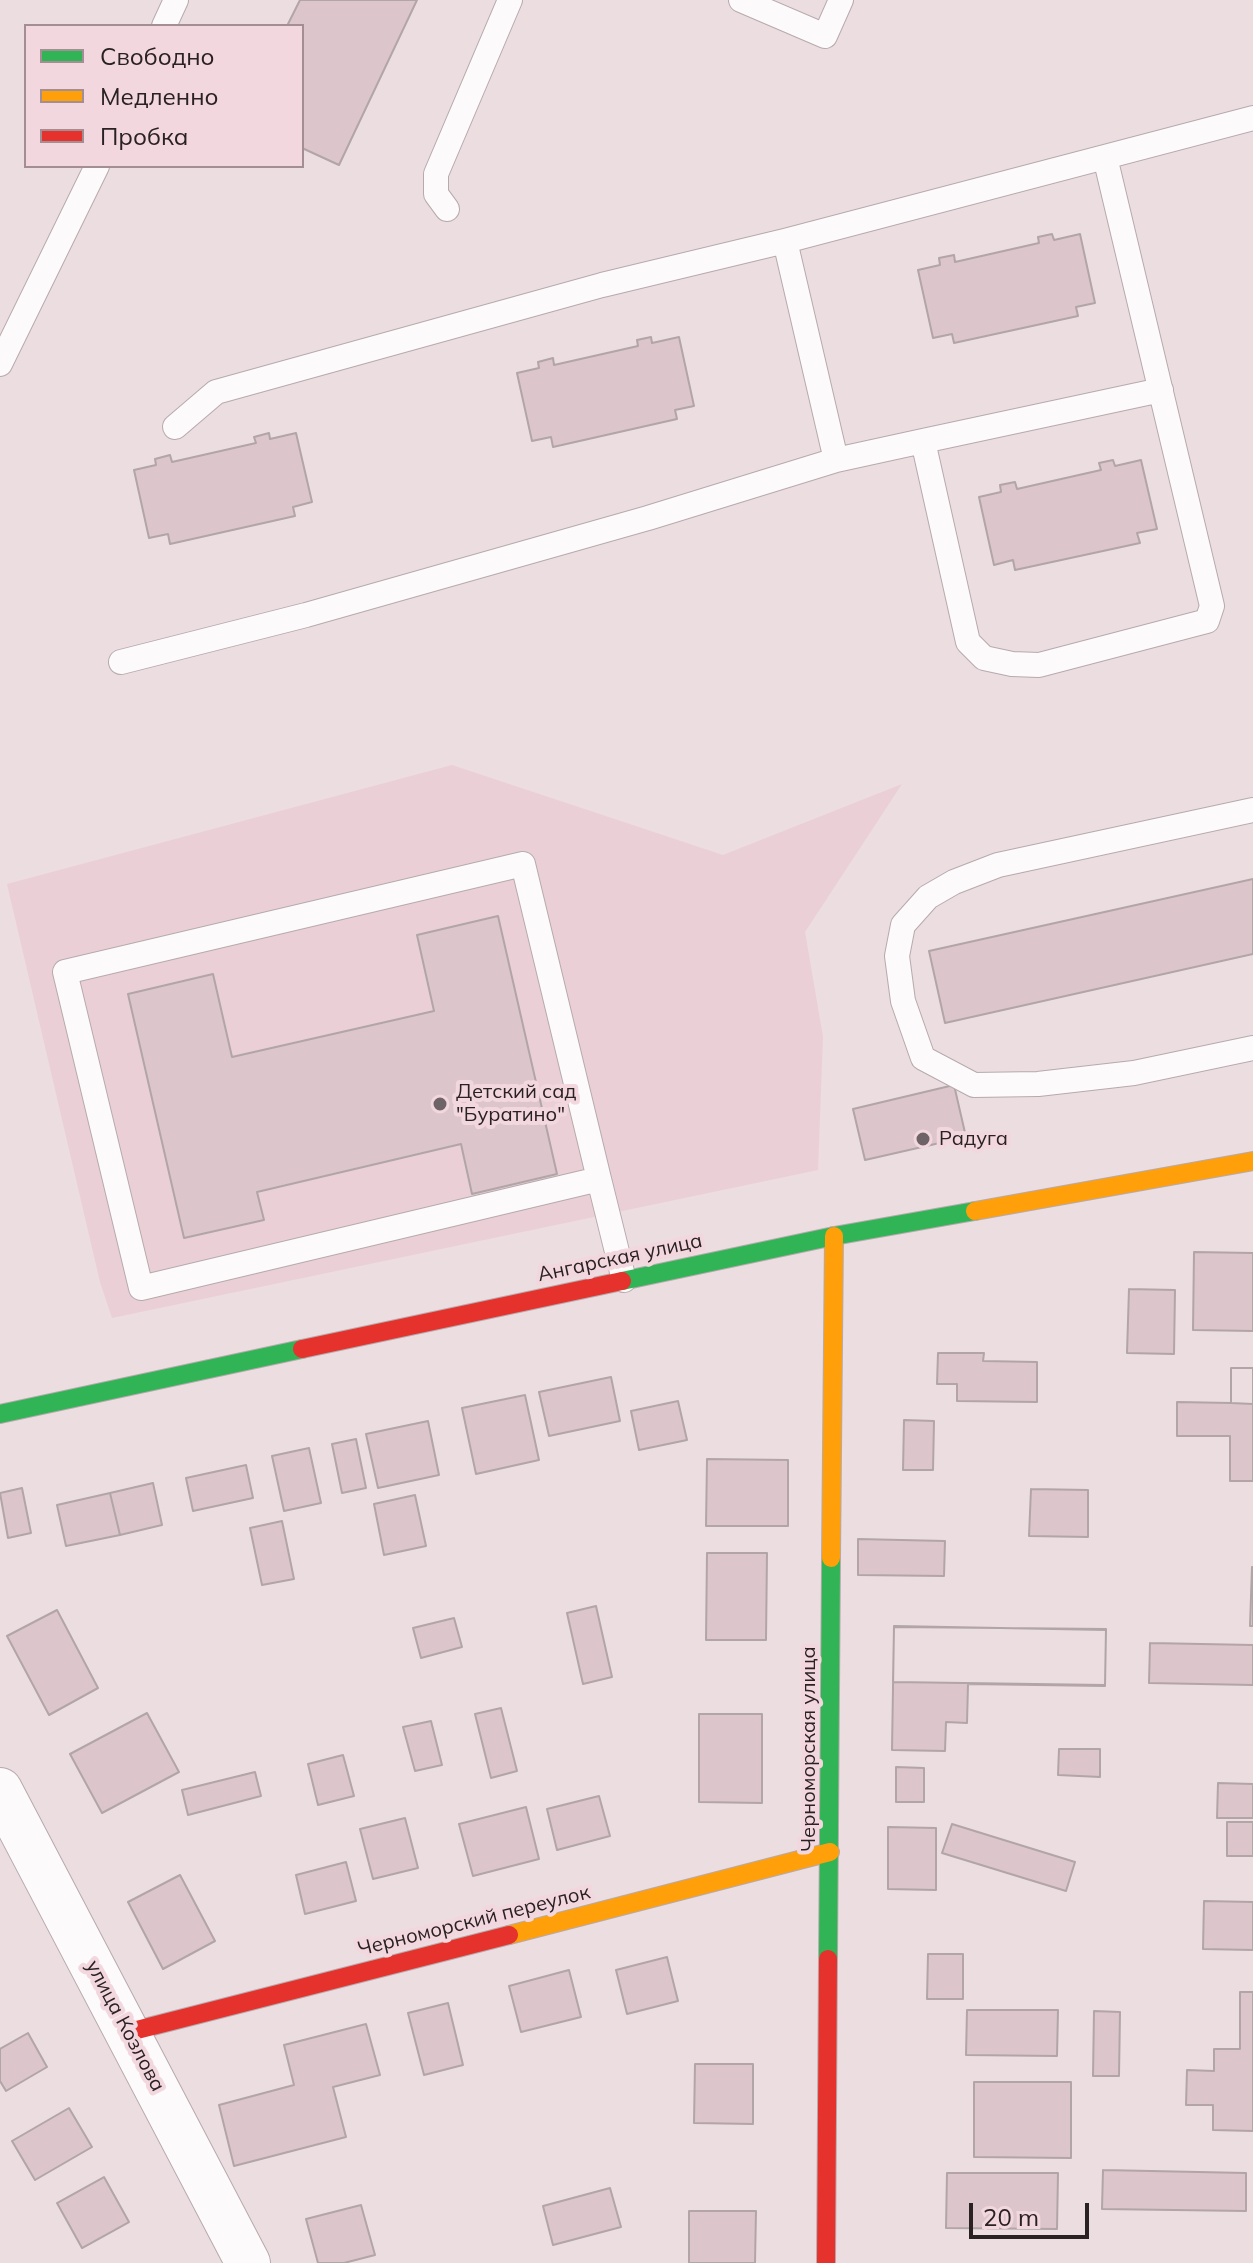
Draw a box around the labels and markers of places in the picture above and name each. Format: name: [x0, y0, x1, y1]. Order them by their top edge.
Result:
place label: Детский сад "Буратино": [456, 1080, 577, 1127]
marker: Детский сад "Буратино": [431, 1095, 449, 1113]
place label: Радуга: [939, 1127, 1008, 1151]
marker: Радуга: [914, 1130, 932, 1148]

